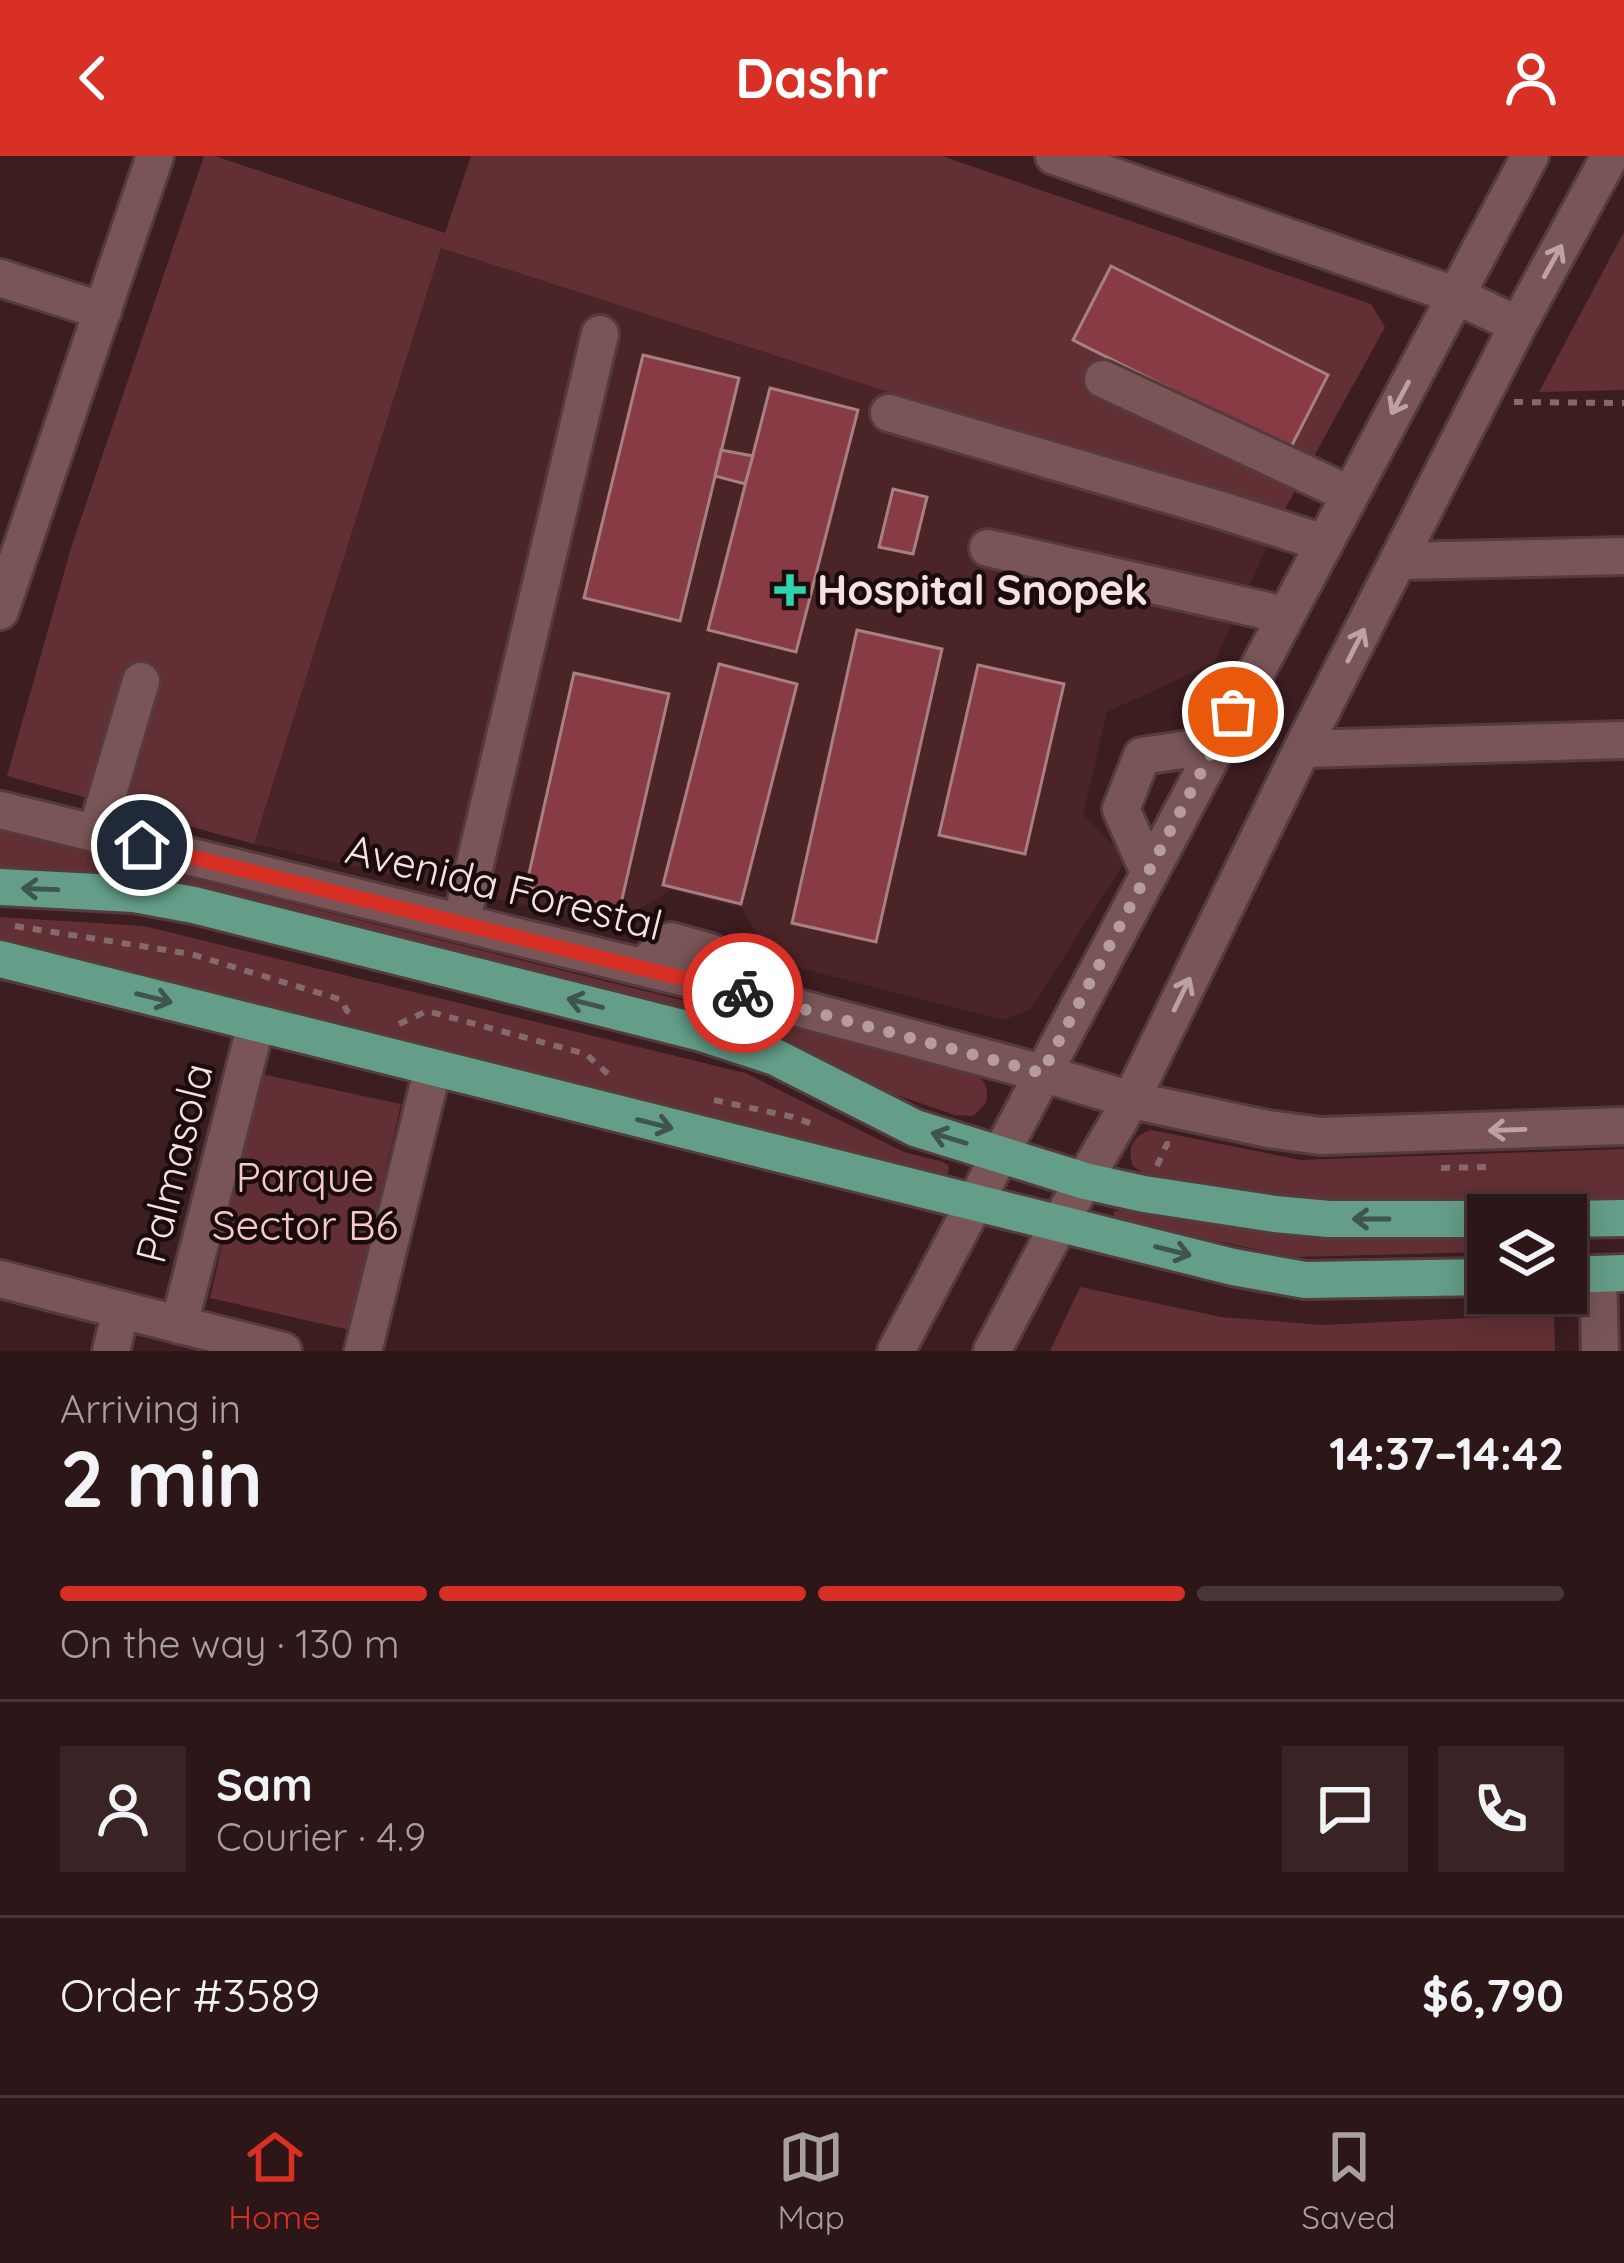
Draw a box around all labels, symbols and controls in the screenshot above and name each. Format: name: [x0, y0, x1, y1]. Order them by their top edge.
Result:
text: Dashr: [735, 44, 889, 112]
icon: back: [60, 45, 126, 111]
icon: person: [1498, 45, 1564, 111]
one-way arrow: [1542, 244, 1565, 279]
one-way arrow: [1388, 380, 1411, 415]
place label: Hospital Snopek: [817, 563, 1148, 616]
marker: Hospital Snopek: [774, 574, 806, 606]
one-way arrow: [1345, 628, 1368, 664]
pin: [1182, 661, 1284, 763]
icon: bag: [1200, 679, 1266, 745]
pin: [91, 794, 193, 896]
icon: home: [109, 812, 175, 878]
street label: Avenida Forestal: [341, 822, 668, 951]
one-way arrow: [21, 878, 60, 901]
courier: [683, 933, 803, 1053]
icon: bike: [710, 960, 776, 1026]
one-way arrow: [1172, 977, 1194, 1013]
one-way arrow: [135, 988, 173, 1010]
one-way arrow: [566, 991, 604, 1013]
street label: Palmasola: [123, 1058, 224, 1268]
one-way arrow: [635, 1114, 673, 1136]
one-way arrow: [1488, 1119, 1527, 1142]
one-way arrow: [931, 1126, 969, 1148]
park label: Parque Sector B6: [212, 1150, 398, 1251]
map controls: [1467, 1194, 1587, 1314]
button: layers: [1467, 1194, 1587, 1314]
one-way arrow: [1352, 1208, 1391, 1230]
one-way arrow: [1153, 1241, 1191, 1263]
text: Arriving in: [60, 1384, 241, 1433]
text: 14:37–14:42: [1329, 1425, 1564, 1481]
text: 2 min: [60, 1429, 263, 1527]
text: On the way · 130 m: [60, 1619, 400, 1668]
button: person: [60, 1746, 186, 1872]
button: chat: [1282, 1746, 1408, 1872]
button: phone: [1438, 1746, 1564, 1872]
text: Sam: [216, 1756, 313, 1812]
text: Courier · 4.9: [216, 1812, 426, 1861]
text: Order #3589: [60, 1967, 320, 2023]
text: $6,790: [1422, 1967, 1564, 2023]
tab: Home: [228, 2124, 321, 2237]
tab: Map: [778, 2124, 845, 2237]
tab: Saved: [1302, 2124, 1396, 2237]

